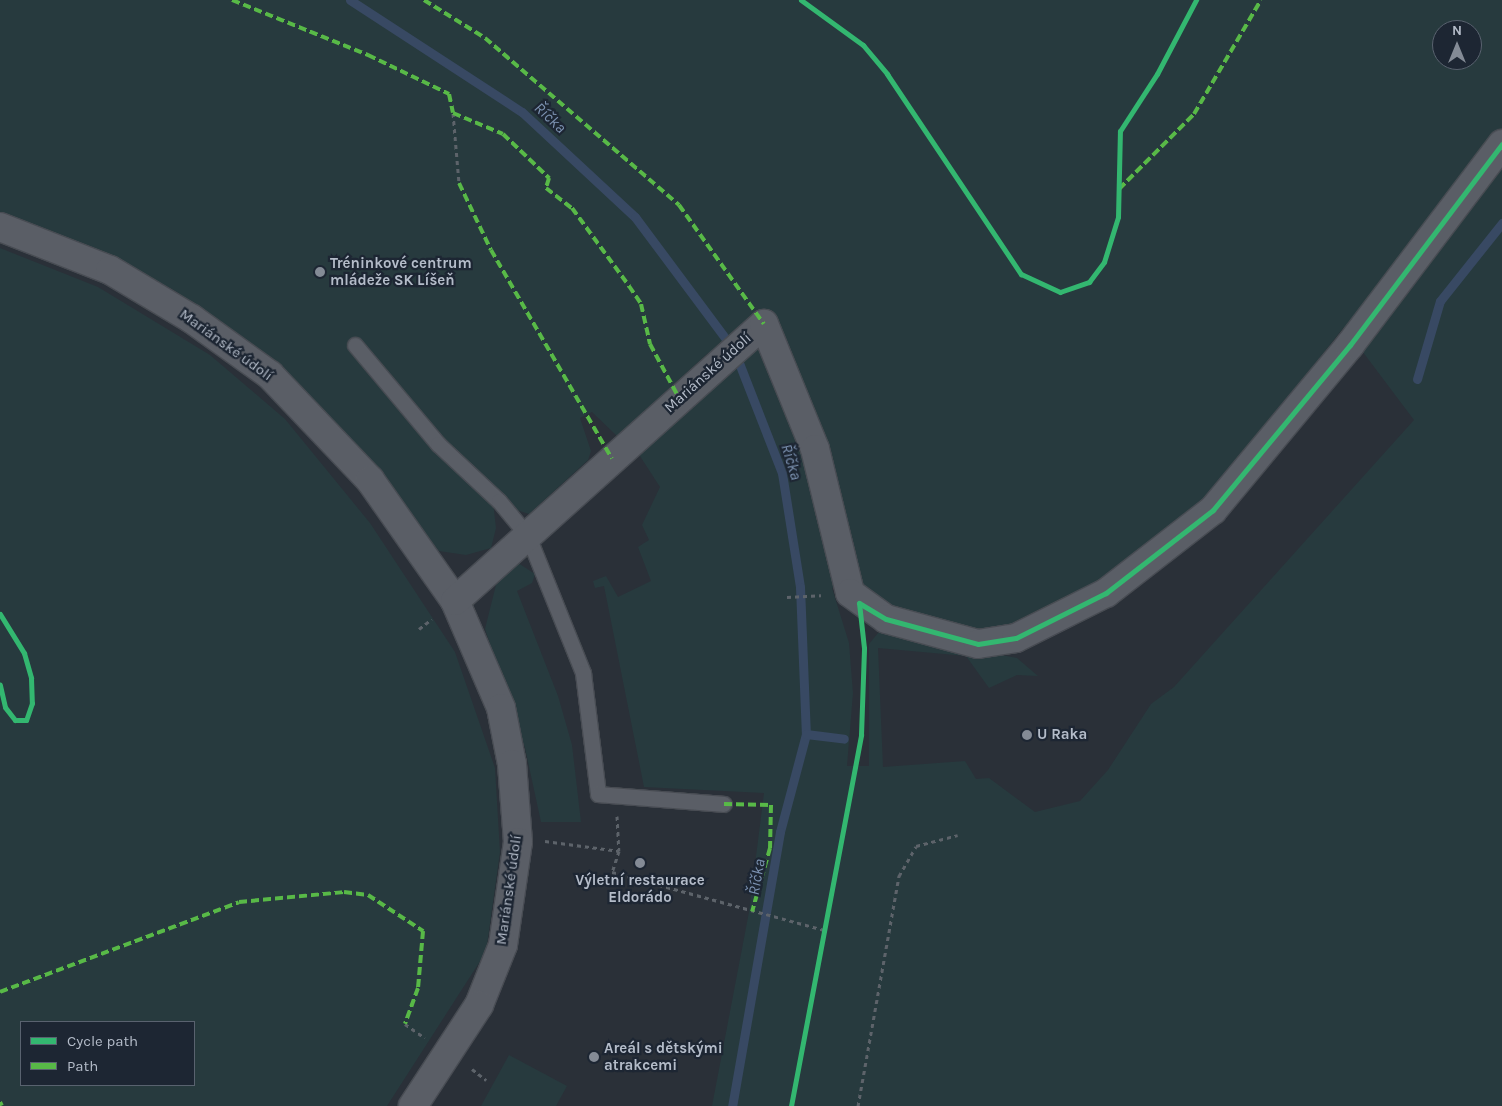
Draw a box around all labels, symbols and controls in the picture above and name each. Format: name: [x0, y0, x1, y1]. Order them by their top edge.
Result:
north arrow: [1432, 20, 1482, 70]
text: N: [1452, 22, 1462, 39]
water label: Říčka: [530, 98, 570, 138]
place label: Tréninkové centrum mládeže SK Líšeň: [330, 254, 472, 289]
marker: Tréninkové centrum mládeže SK Líšeň: [314, 266, 326, 278]
street label: Mariánské údolí: [176, 305, 276, 385]
street label: Mariánské údolí: [661, 329, 755, 417]
water label: Říčka: [776, 442, 806, 482]
place label: U Raka: [1037, 726, 1087, 744]
marker: U Raka: [1021, 729, 1033, 741]
street label: Mariánské údolí: [492, 834, 526, 946]
marker: Výletní restaurace Eldorádo: [634, 857, 646, 869]
water label: Říčka: [744, 857, 770, 897]
place label: Výletní restaurace Eldorádo: [575, 871, 705, 906]
legend: [20, 1021, 195, 1086]
text: Cycle path: [67, 1032, 138, 1050]
place label: Areál s dětskými atrakcemi: [604, 1039, 723, 1074]
marker: Areál s dětskými atrakcemi: [588, 1051, 600, 1063]
text: Path: [67, 1057, 98, 1075]

